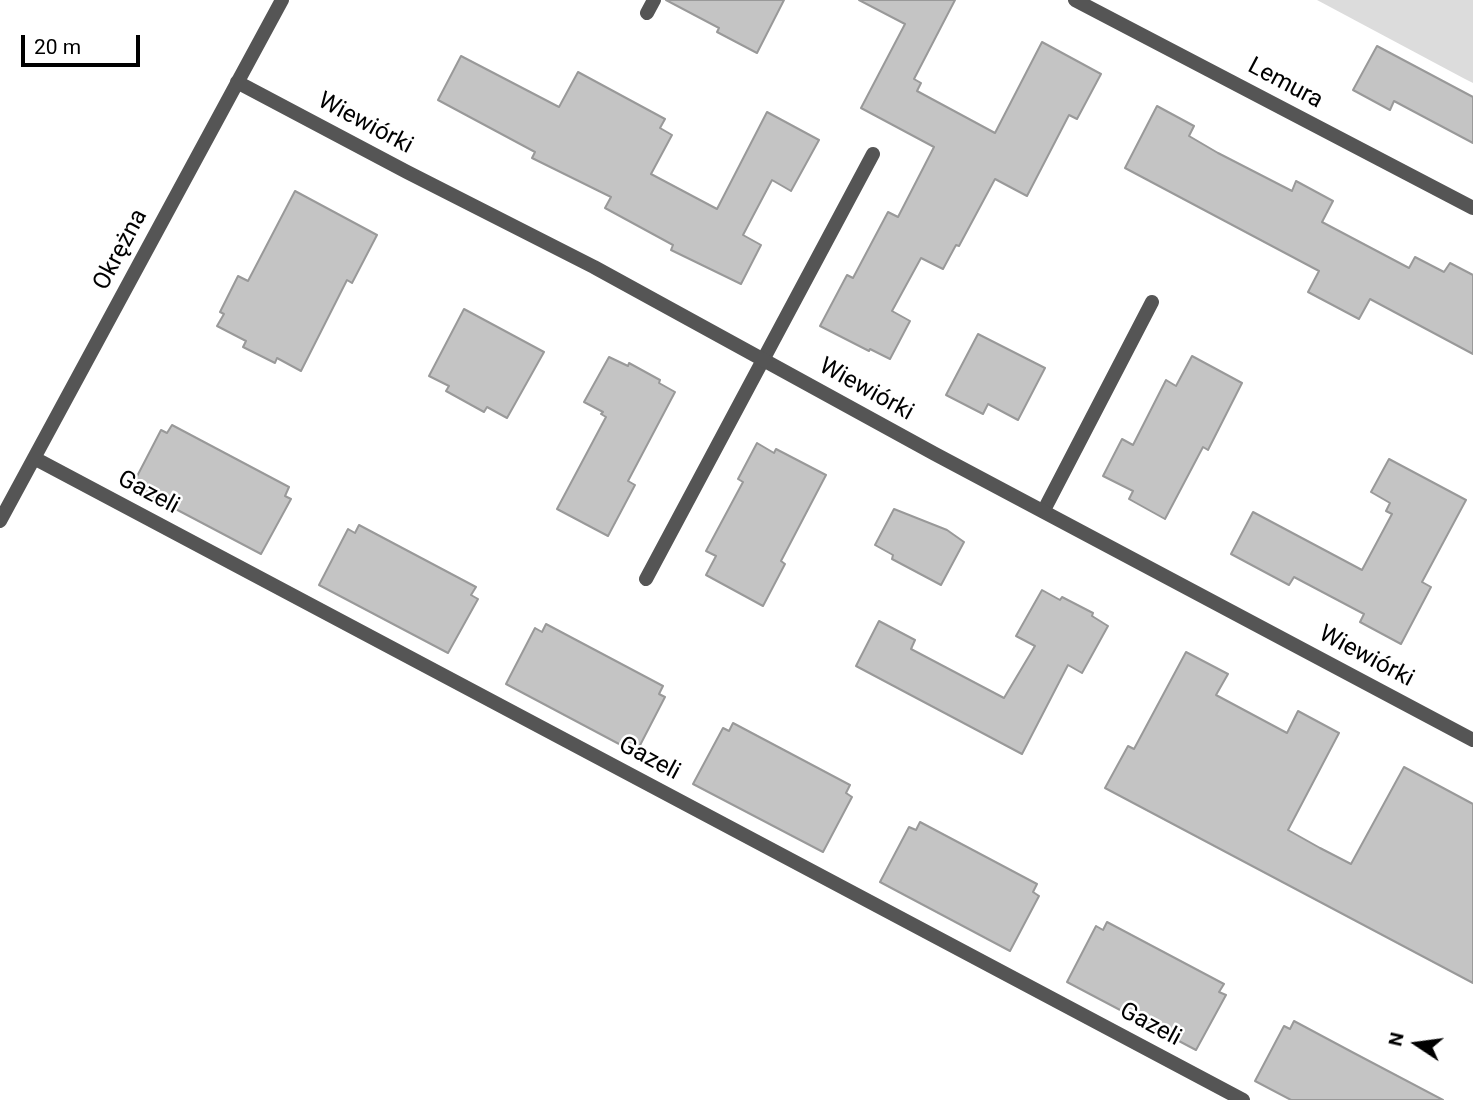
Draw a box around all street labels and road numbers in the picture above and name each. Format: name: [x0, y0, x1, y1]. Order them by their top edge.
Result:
street label: Lemura: [1243, 52, 1327, 116]
street label: Wiewiórki: [313, 87, 417, 161]
street label: Okrężna: [88, 205, 154, 295]
street label: Wiewiórki: [814, 352, 918, 428]
street label: Gazeli: [112, 465, 184, 521]
street label: Wiewiórki: [1314, 620, 1418, 694]
street label: Gazeli: [613, 731, 685, 787]
street label: Gazeli: [1114, 997, 1186, 1053]

